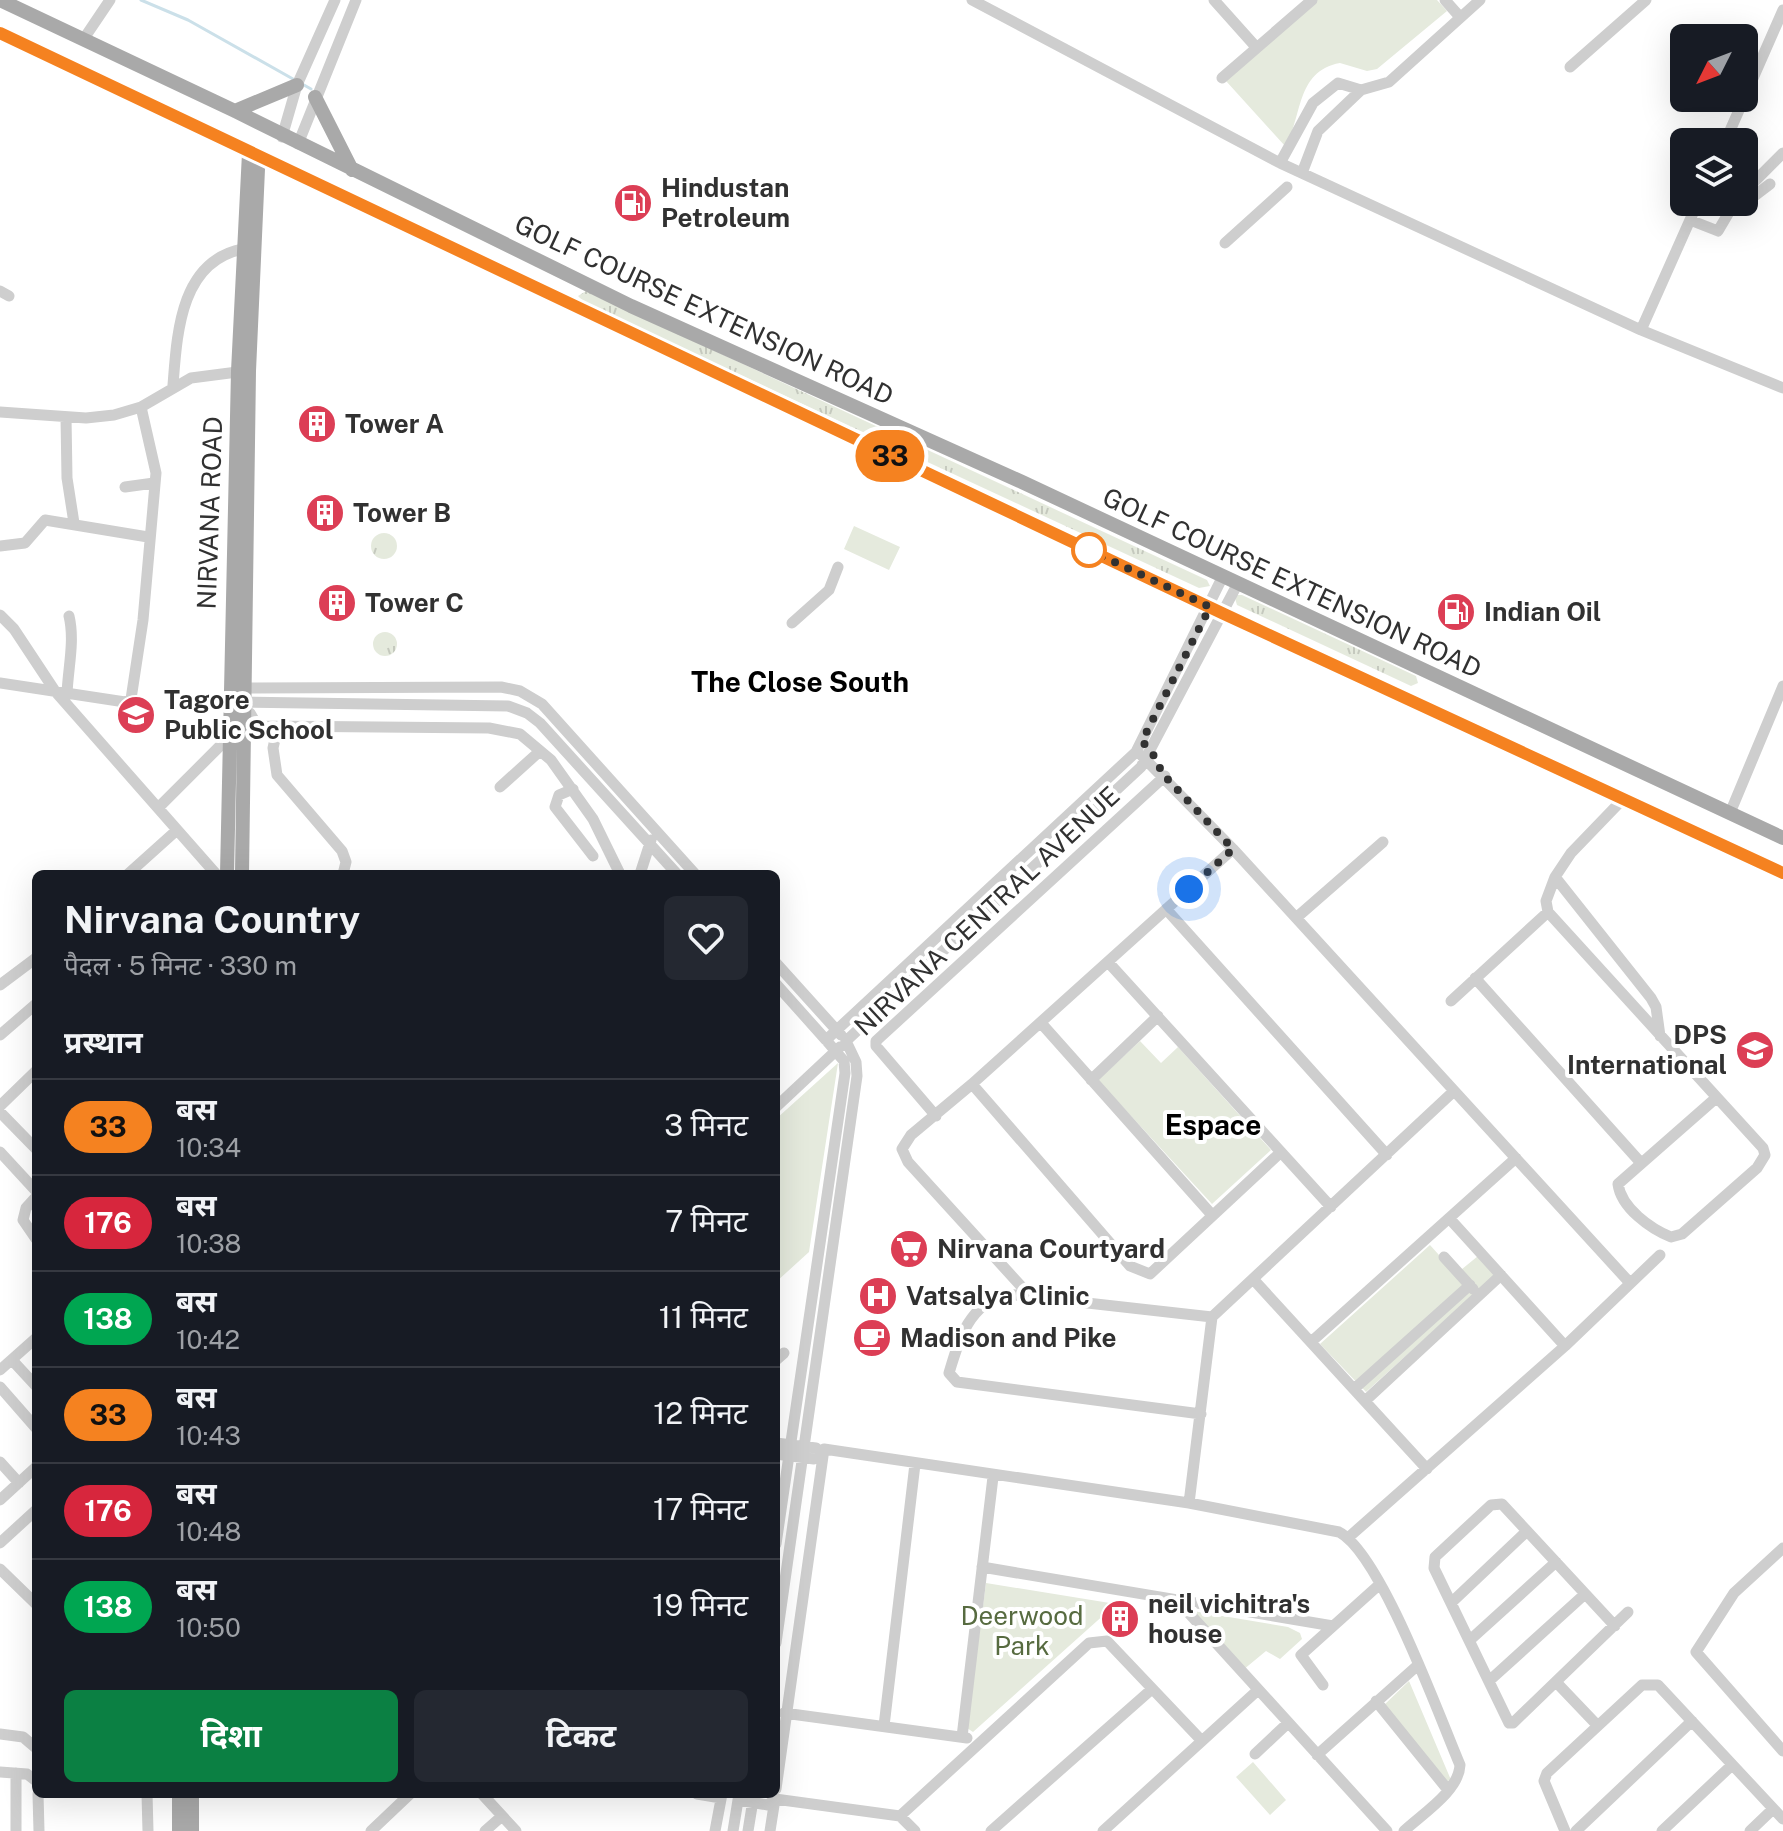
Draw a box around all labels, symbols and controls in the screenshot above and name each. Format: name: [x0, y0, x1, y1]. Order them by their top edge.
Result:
north arrow: [1670, 24, 1758, 112]
map controls: [1670, 24, 1758, 216]
button: layers: [1670, 128, 1758, 216]
place label: Hindustan Petroleum: [661, 172, 790, 233]
fuel station icon: Hindustan Petroleum: [612, 182, 654, 224]
street label: GOLF COURSE EXTENSION ROAD: [510, 208, 898, 411]
building icon: Tower A: [296, 403, 338, 445]
place label: Tower A: [345, 408, 444, 439]
street label: NIRVANA ROAD: [191, 416, 228, 610]
line badge: 33: [854, 430, 926, 482]
text: 33: [871, 439, 909, 472]
street label: GOLF COURSE EXTENSION ROAD: [1098, 481, 1486, 684]
building icon: Tower B: [304, 492, 346, 534]
place label: Tower B: [353, 497, 451, 528]
unlabelled marker: [1072, 533, 1106, 567]
building icon: Tower C: [316, 582, 358, 624]
place label: Tower C: [365, 587, 464, 618]
fuel station icon: Indian Oil: [1435, 591, 1477, 633]
place label: Indian Oil: [1484, 596, 1601, 627]
district label: The Close South: [691, 665, 909, 698]
place label: Tagore Public School: [164, 684, 334, 745]
school or university icon: Tagore Public School: [115, 694, 157, 736]
street label: NIRVANA CENTRAL AVENUE: [848, 780, 1126, 1042]
your location: [1169, 869, 1209, 909]
button: heart: [664, 896, 748, 980]
text: Nirvana Country: [64, 897, 360, 942]
text: पैदल · 5 मिनट · 330 m: [64, 950, 297, 981]
place label: DPS International: [1567, 1019, 1727, 1080]
text: प्रस्थान: [64, 1024, 143, 1060]
school or university icon: DPS International: [1734, 1029, 1776, 1071]
text: बस: [176, 1091, 217, 1127]
text: 3 मिनट: [664, 1107, 748, 1143]
district label: Espace: [1165, 1108, 1261, 1141]
text: 33: [89, 1110, 127, 1143]
text: 10:34: [176, 1132, 241, 1163]
text: बस: [176, 1187, 217, 1223]
text: 7 मिनट: [665, 1203, 748, 1239]
text: 176: [84, 1206, 132, 1239]
text: 10:38: [176, 1228, 241, 1259]
supermarket icon: Nirvana Courtyard: [888, 1228, 930, 1270]
place label: Nirvana Courtyard: [937, 1233, 1165, 1264]
hospital icon: Vatsalya Clinic: [857, 1275, 899, 1317]
place label: Vatsalya Clinic: [906, 1280, 1090, 1311]
text: बस: [176, 1283, 217, 1319]
text: 11 मिनट: [659, 1299, 748, 1335]
text: 138: [83, 1302, 133, 1335]
cafe icon: Madison and Pike: [851, 1317, 893, 1359]
place label: Madison and Pike: [900, 1322, 1117, 1353]
text: 10:42: [176, 1324, 240, 1355]
text: बस: [176, 1379, 217, 1415]
text: 12 मिनट: [653, 1395, 748, 1431]
text: 33: [89, 1398, 127, 1431]
text: 10:43: [176, 1420, 241, 1451]
text: बस: [176, 1475, 217, 1511]
text: 17 मिनट: [653, 1491, 748, 1527]
text: 176: [84, 1494, 132, 1527]
text: 10:48: [176, 1516, 241, 1547]
text: बस: [176, 1571, 217, 1607]
text: 19 मिनट: [652, 1587, 748, 1623]
place label: neil vichitra's house: [1148, 1588, 1310, 1649]
text: 138: [83, 1590, 133, 1623]
building icon: neil vichitra's house: [1099, 1598, 1141, 1640]
park label: Deerwood Park: [961, 1600, 1083, 1661]
text: 10:50: [176, 1612, 241, 1643]
button: दिशा: [64, 1690, 398, 1782]
button: टिकट: [414, 1690, 748, 1782]

